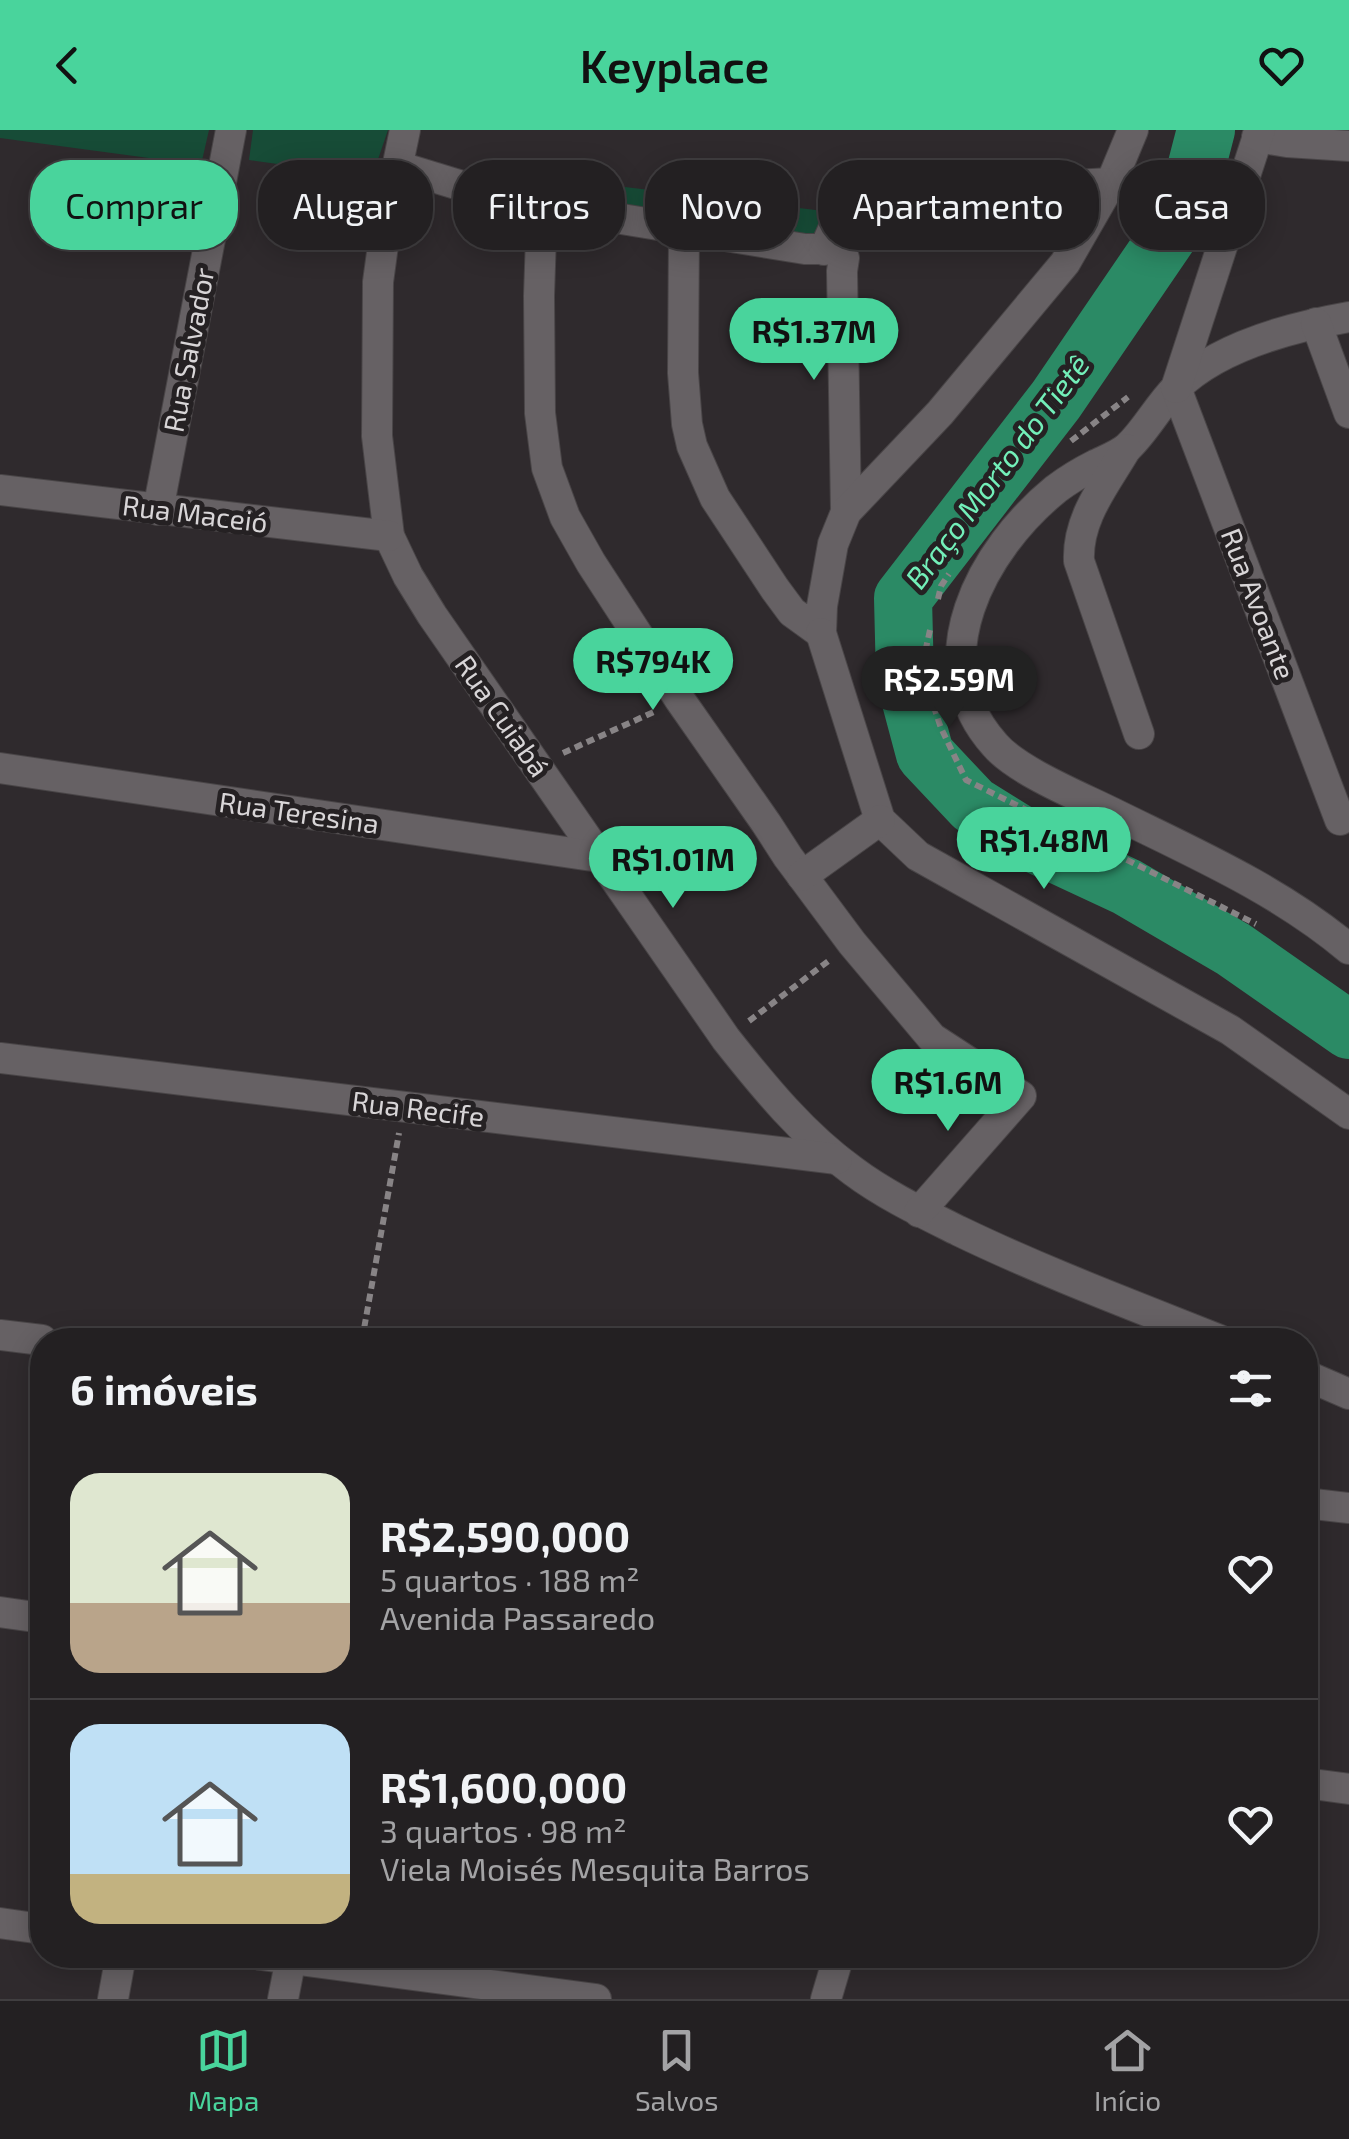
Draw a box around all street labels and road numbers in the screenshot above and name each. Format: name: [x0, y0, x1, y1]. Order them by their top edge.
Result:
street label: Rua Salvador: [155, 265, 221, 435]
street label: Rua Maceió: [121, 487, 270, 539]
street label: Rua Avoante: [1215, 523, 1303, 684]
street label: Rua Cuiabá: [449, 648, 557, 783]
street label: Rua Teresina: [217, 784, 381, 840]
street label: Rua Recife: [350, 1083, 486, 1133]

